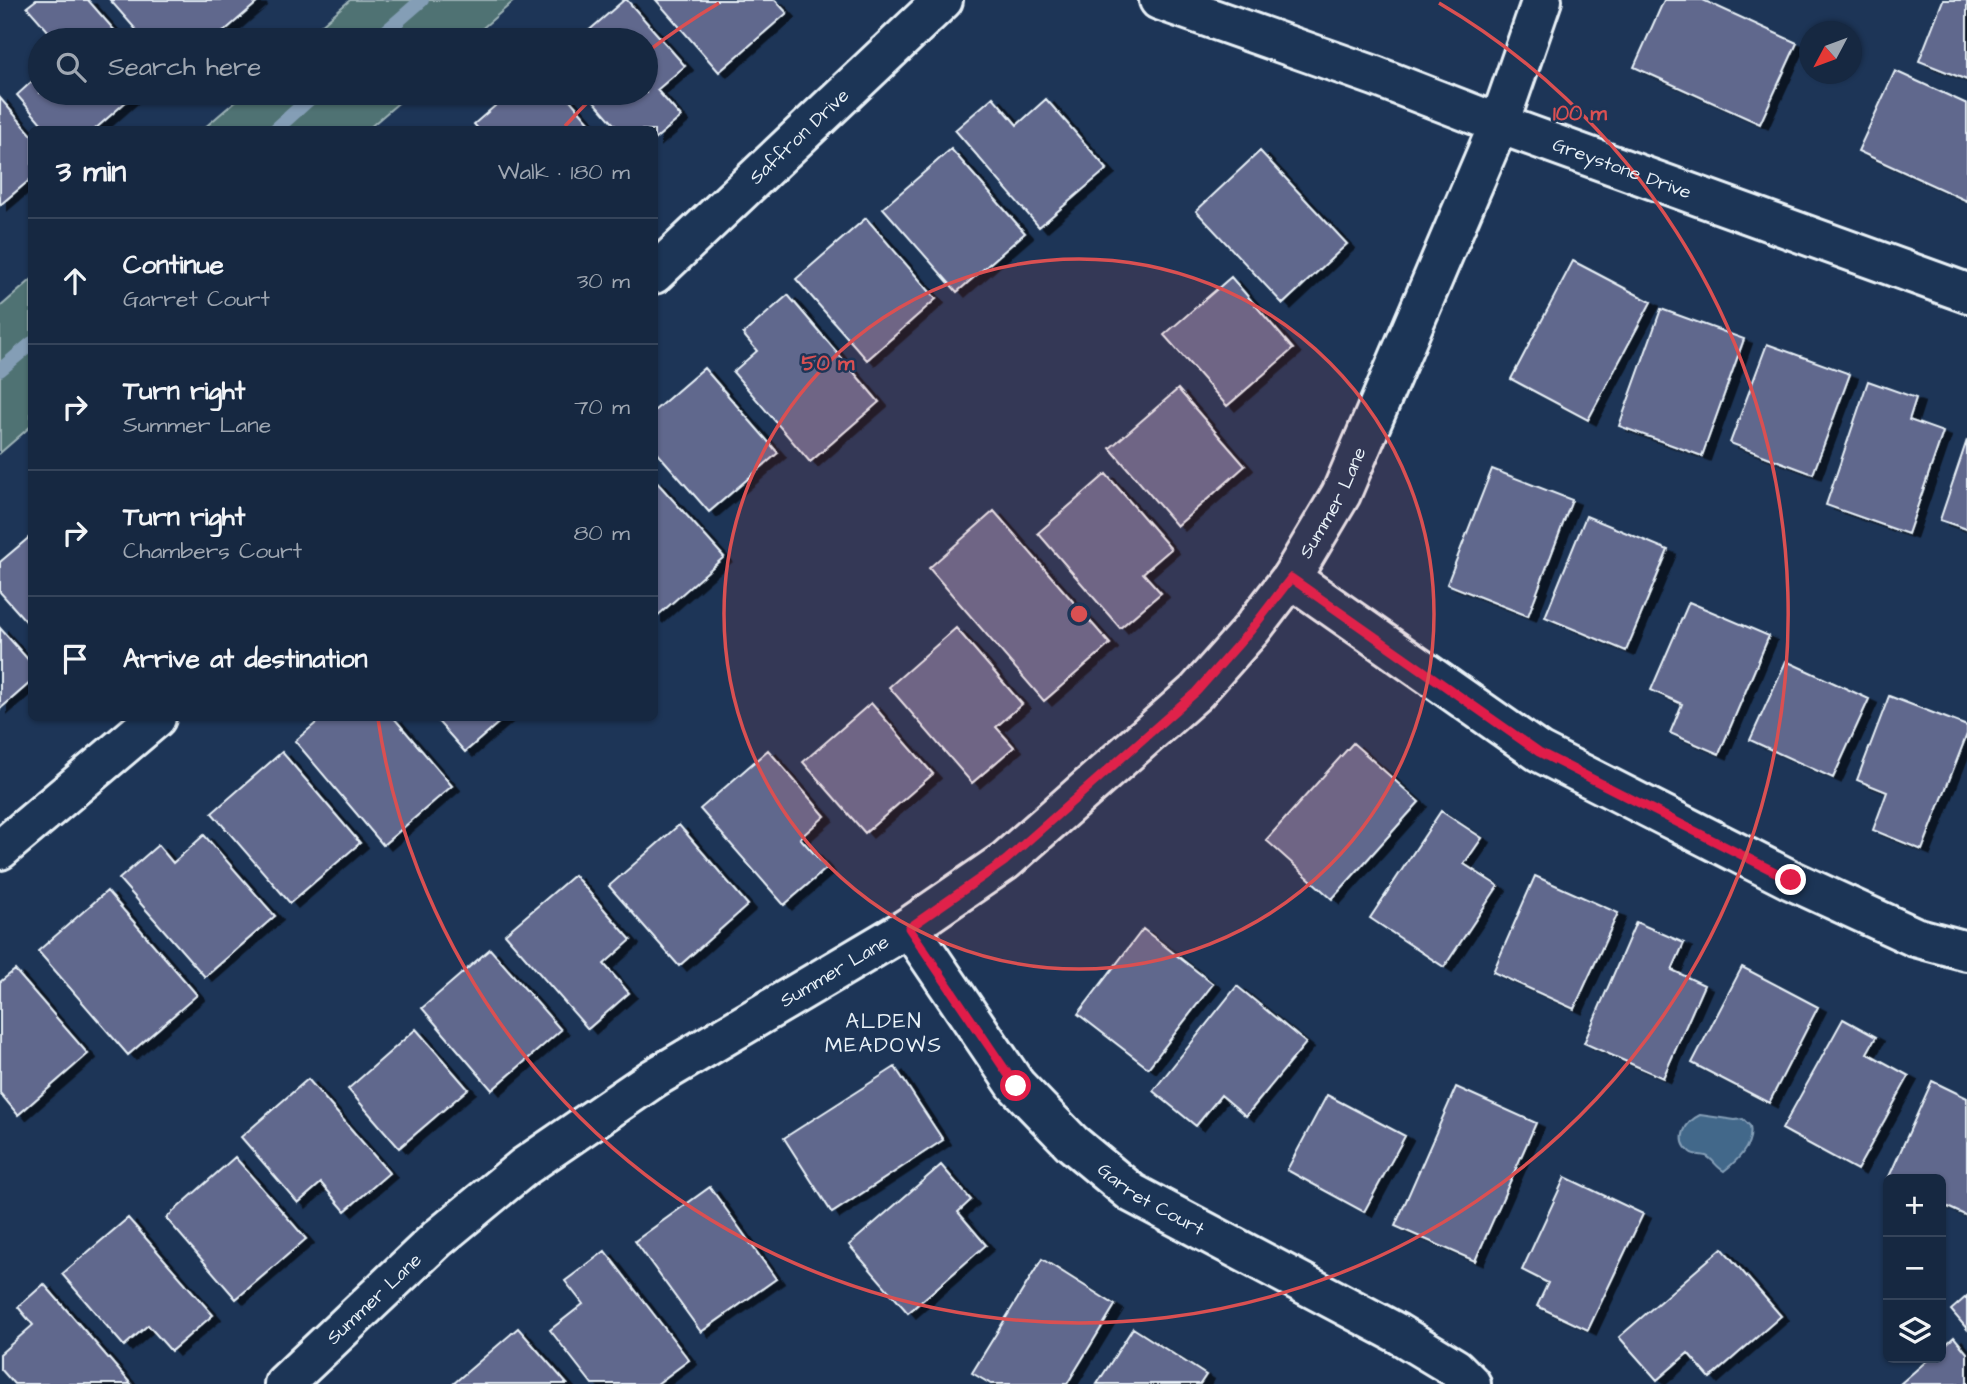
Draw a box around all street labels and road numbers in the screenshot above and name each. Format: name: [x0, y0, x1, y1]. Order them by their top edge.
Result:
street label: Saffron Drive: [743, 82, 855, 190]
street label: Greystone Drive: [1549, 131, 1695, 206]
street label: Summer Lane: [1292, 443, 1373, 563]
street label: Summer Lane: [775, 928, 894, 1014]
street label: Garret Court: [1092, 1156, 1209, 1243]
street label: Summer Lane: [320, 1247, 428, 1351]

